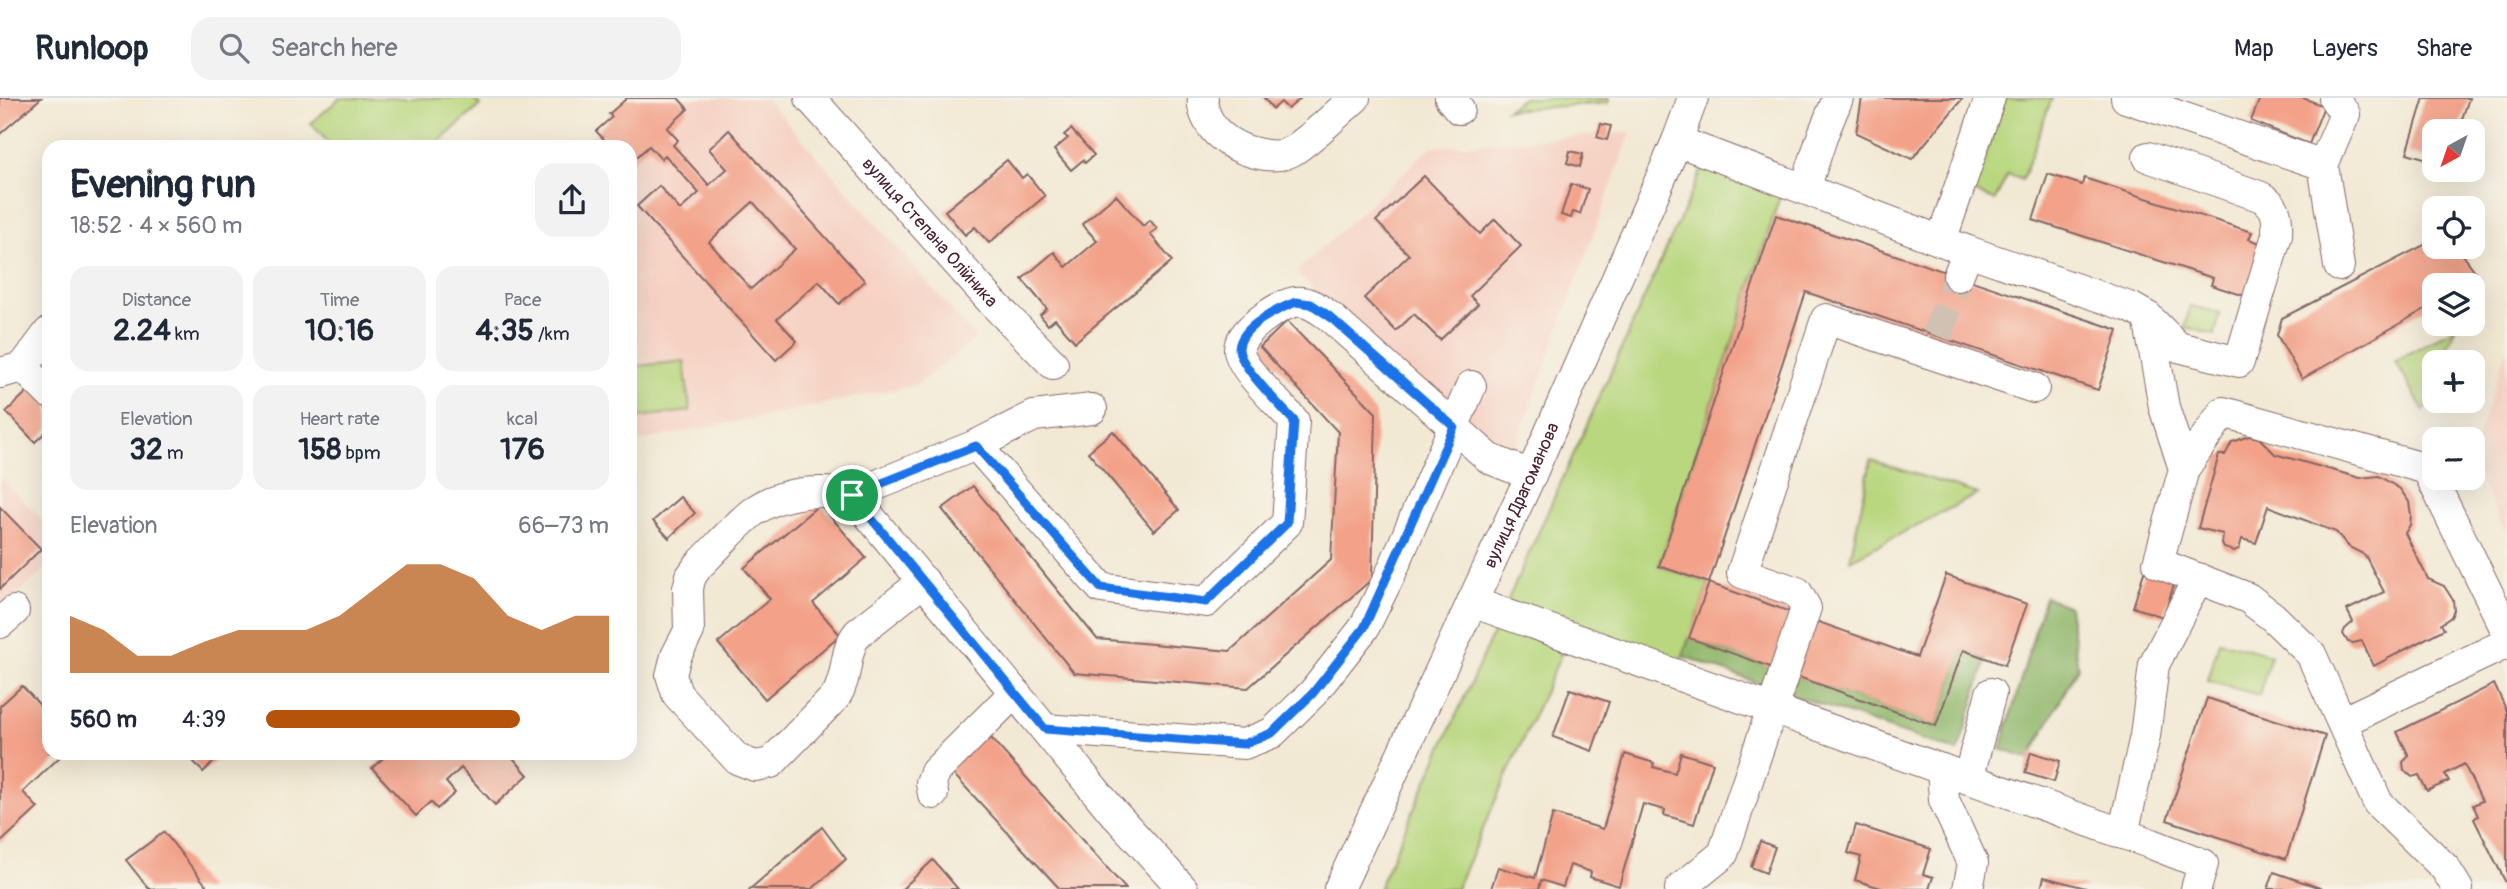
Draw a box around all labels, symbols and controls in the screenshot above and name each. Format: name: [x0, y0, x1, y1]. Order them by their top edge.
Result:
search box: [191, 17, 681, 80]
text: Runloop: [35, 28, 149, 69]
icon: search: [215, 29, 253, 67]
text: Search here: [271, 32, 398, 64]
text: Map: [2234, 34, 2274, 63]
text: Layers: [2312, 34, 2378, 63]
text: Share: [2416, 34, 2472, 63]
north arrow: [2422, 119, 2485, 182]
map controls: [2422, 119, 2485, 490]
street label: вулиця Степана Олійника: [857, 153, 1002, 312]
text: Evening run: [70, 161, 256, 209]
button: share: [535, 163, 609, 237]
button: locate: [2422, 196, 2485, 259]
text: 18:52 · 4 × 560 m: [70, 211, 242, 240]
button: layers: [2422, 273, 2485, 336]
text: Distance: [122, 288, 191, 312]
text: Time: [320, 288, 359, 312]
text: Pace: [504, 288, 541, 312]
text: 2.24: [113, 312, 171, 349]
text: 10:16: [305, 312, 374, 349]
text: 4:35: [475, 312, 534, 349]
text: km: [171, 322, 200, 346]
text: /km: [534, 322, 570, 346]
button: +: [2422, 350, 2485, 413]
text: Elevation: [120, 407, 193, 431]
text: Heart rate: [299, 407, 380, 431]
text: kcal: [507, 407, 538, 431]
street label: вулиця Драгоманова: [1479, 419, 1565, 572]
button: −: [2422, 427, 2485, 490]
text: 32: [129, 431, 163, 468]
text: 158: [298, 431, 341, 468]
text: 176: [500, 431, 545, 468]
text: m: [163, 441, 184, 465]
text: bpm: [341, 441, 381, 465]
pin: [822, 465, 882, 525]
icon: arrive: [833, 476, 871, 514]
text: Elevation: [70, 511, 158, 540]
text: 66–73 m: [518, 511, 609, 540]
text: 560 m: [70, 705, 137, 734]
text: 4:39: [182, 705, 226, 734]

